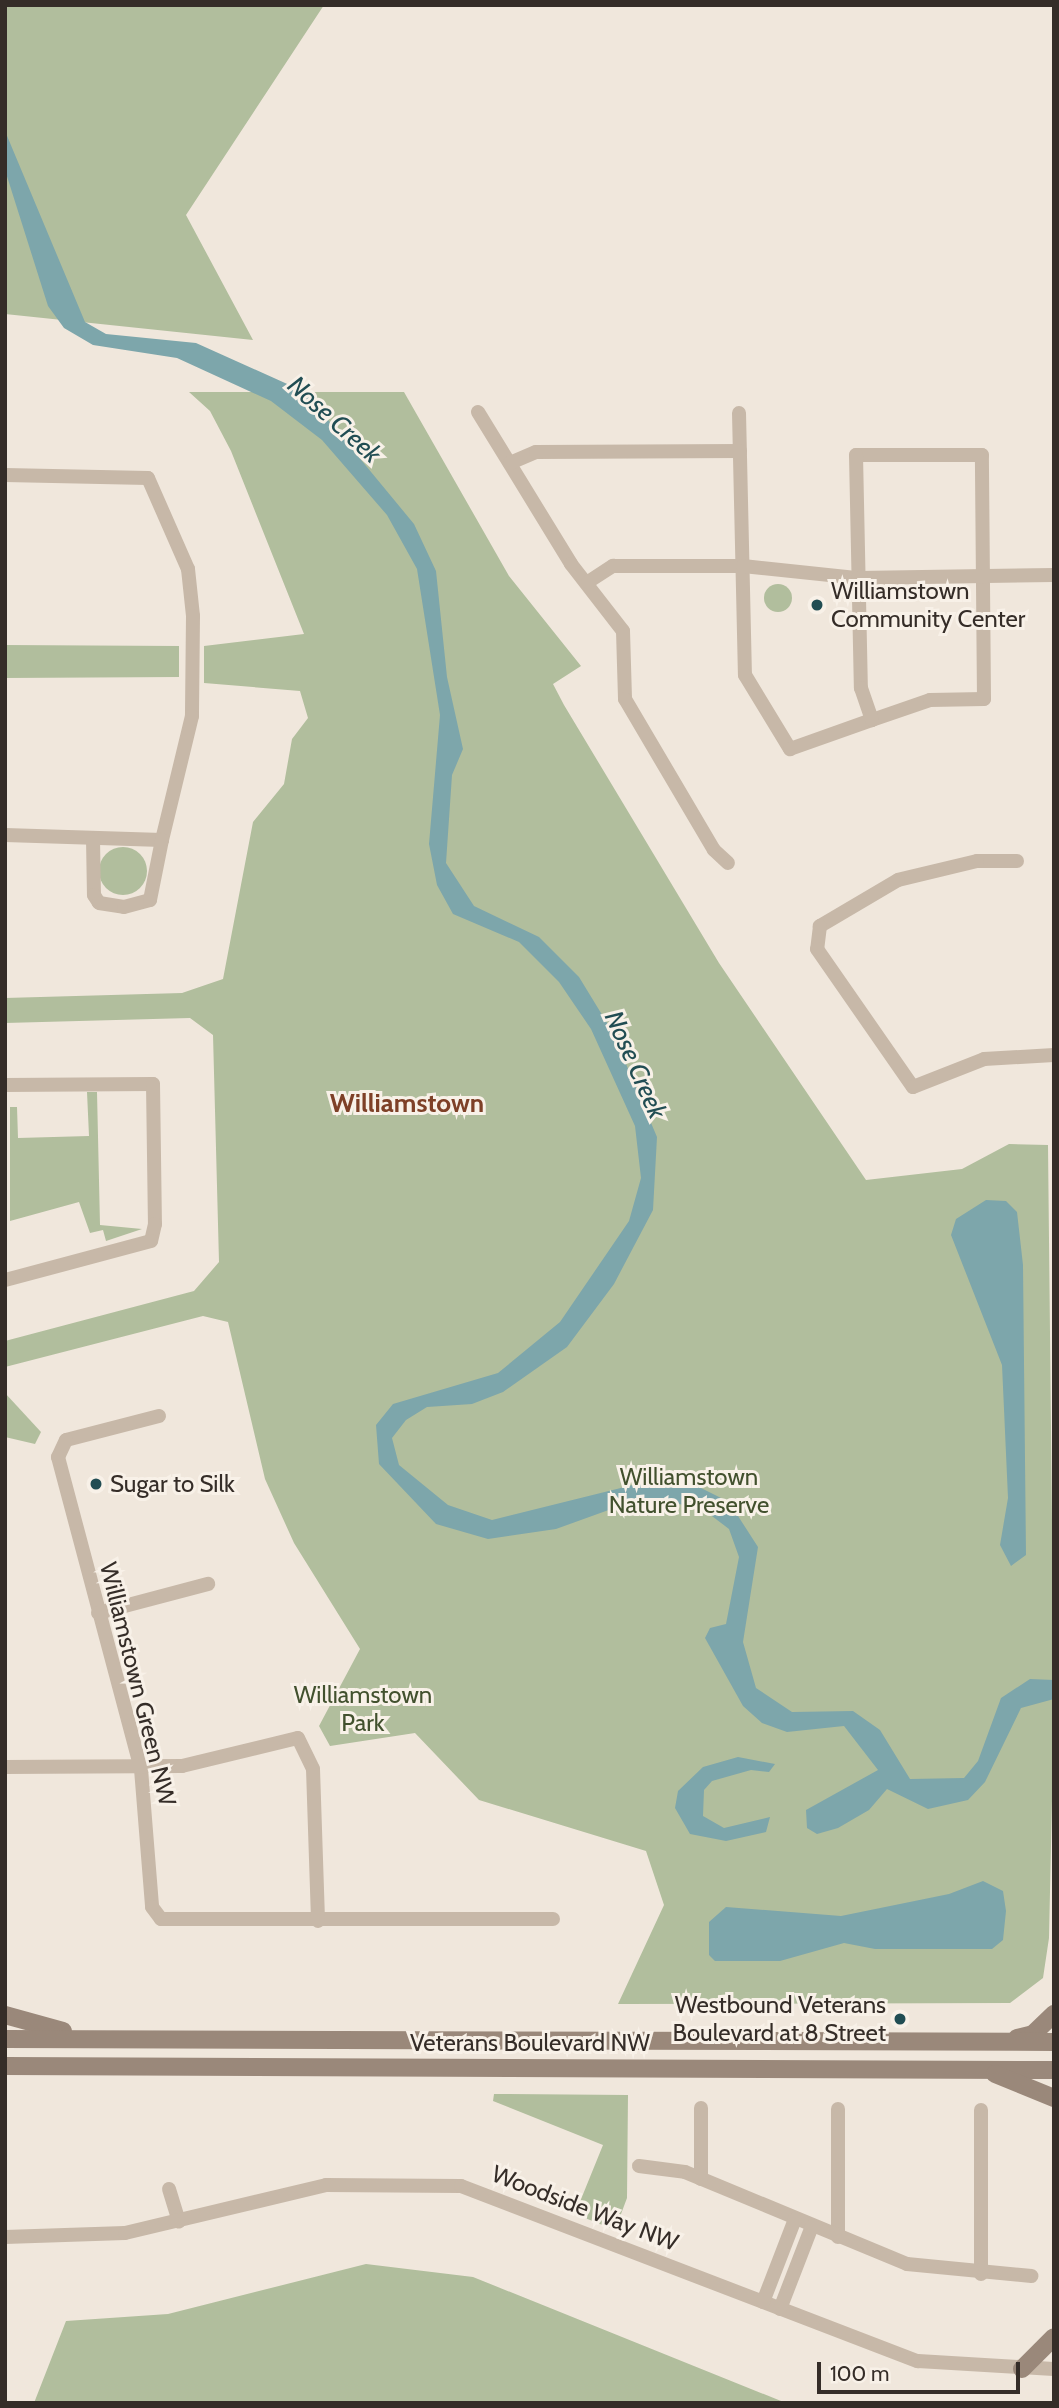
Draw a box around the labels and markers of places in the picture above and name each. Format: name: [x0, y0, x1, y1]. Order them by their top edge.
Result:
place label: Williamstown Community Center: [831, 577, 1025, 633]
marker: Williamstown Community Center: [809, 597, 825, 613]
place label: Sugar to Silk: [110, 1470, 235, 1498]
marker: Sugar to Silk: [88, 1476, 104, 1492]
place label: Westbound Veterans Boulevard at 8 Street: [673, 1991, 886, 2047]
marker: Westbound Veterans Boulevard at 8 Street: [892, 2011, 908, 2027]

